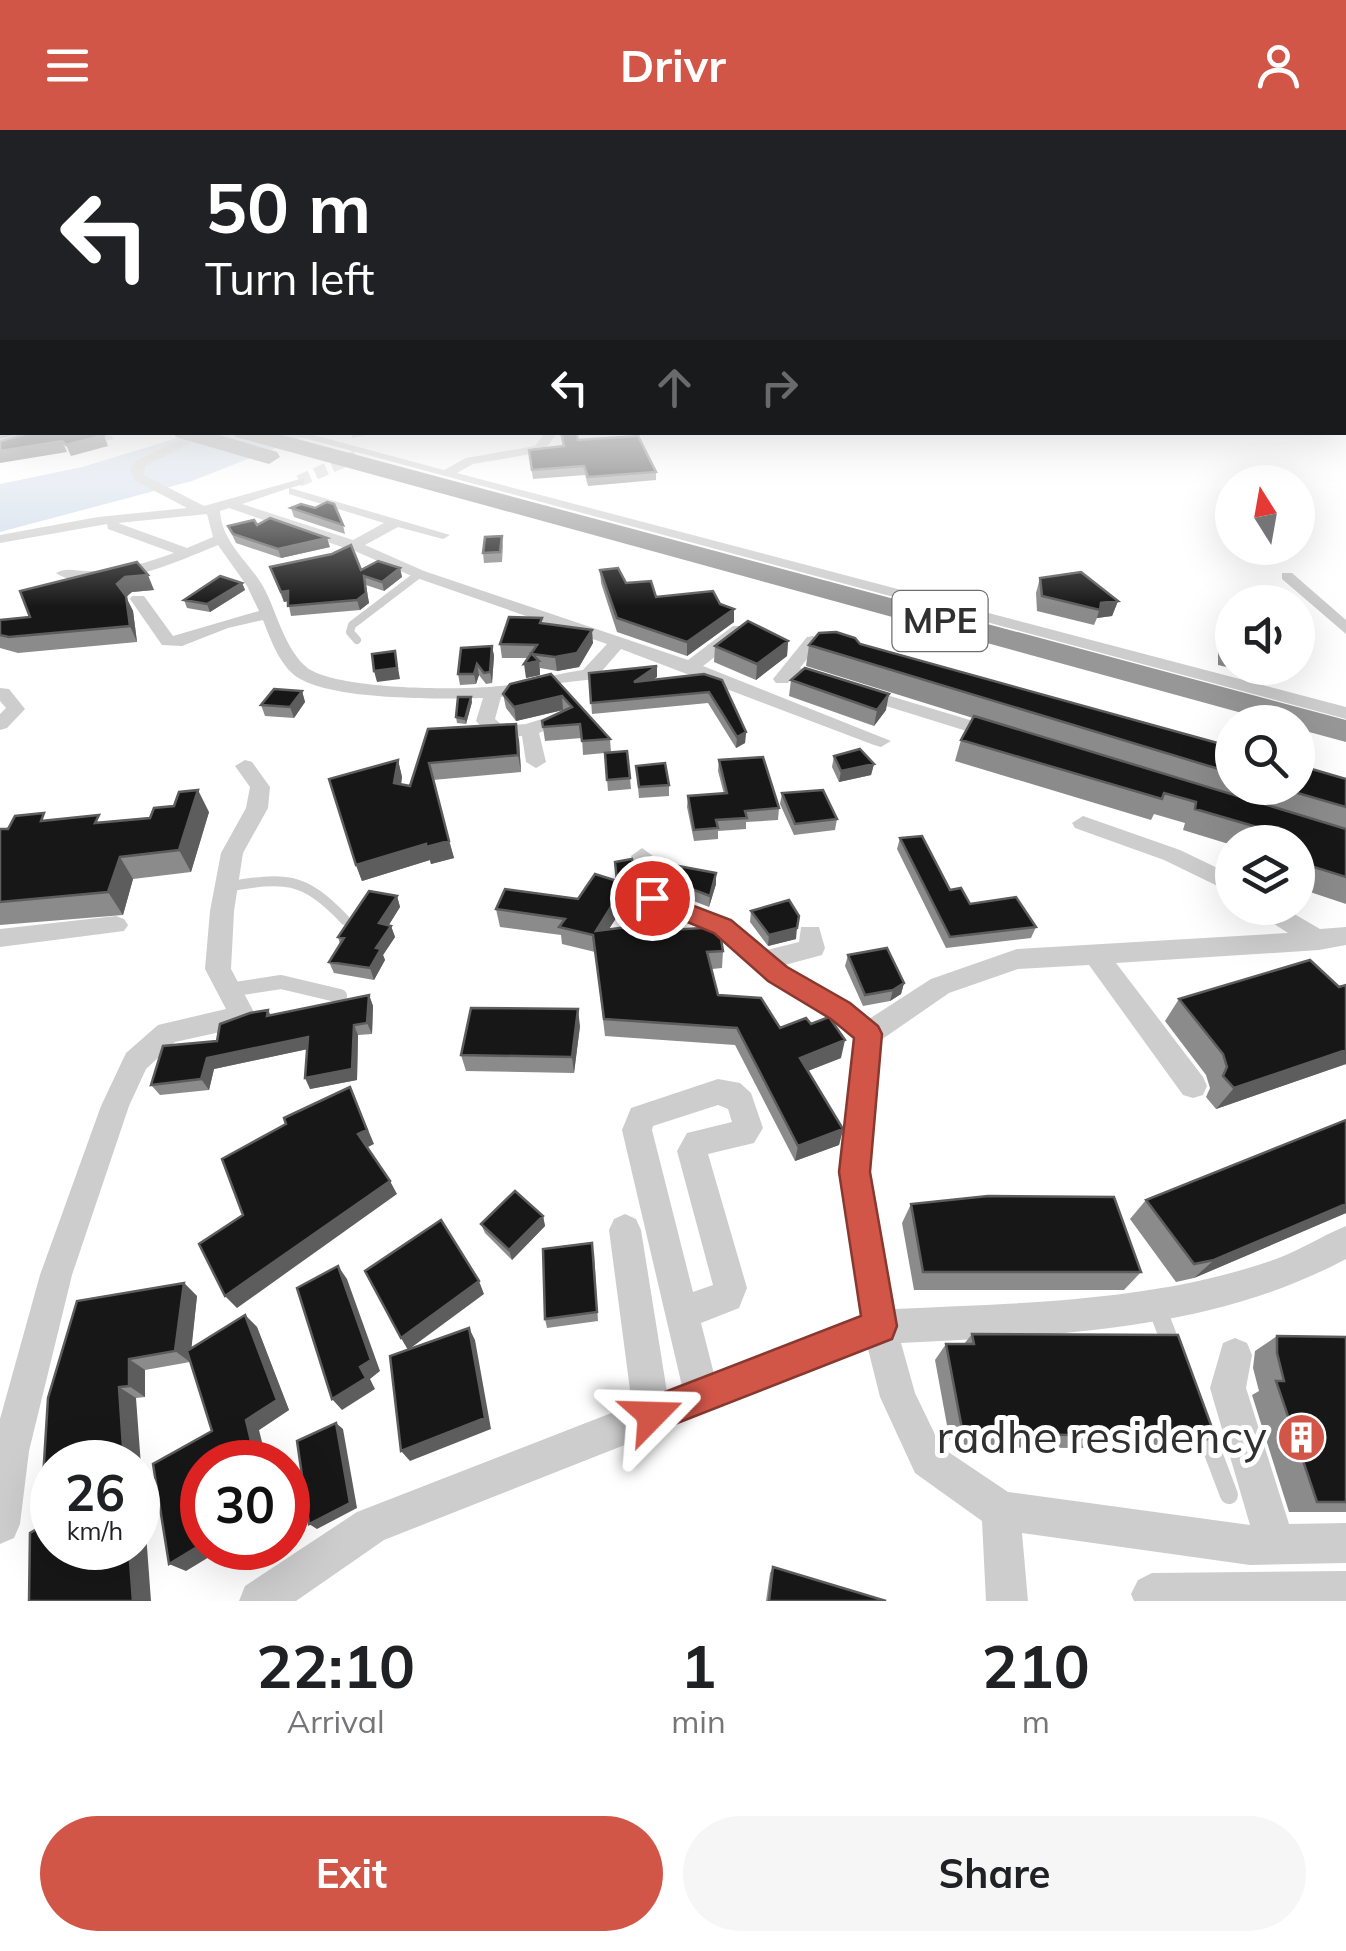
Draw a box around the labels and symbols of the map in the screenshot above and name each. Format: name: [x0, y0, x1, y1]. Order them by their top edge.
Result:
north arrow: [1215, 465, 1315, 565]
road number: MPE: [892, 591, 988, 651]
pin: [610, 856, 695, 941]
position arrow: [600, 1363, 704, 1467]
place label: radhe residency: [937, 1408, 1267, 1464]
building icon: radhe residency: [1276, 1411, 1328, 1463]
speed limit sign: 30: [180, 1440, 310, 1570]

